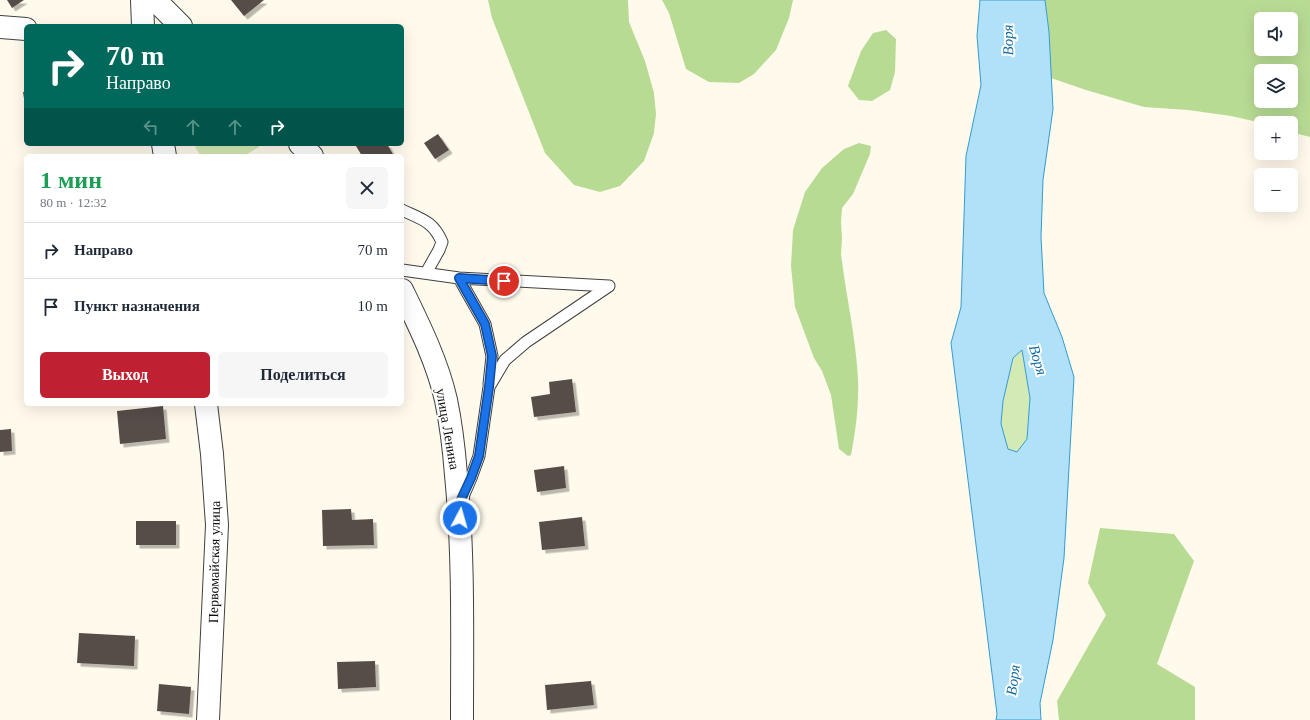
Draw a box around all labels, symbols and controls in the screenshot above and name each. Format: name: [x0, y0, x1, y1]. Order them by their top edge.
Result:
map controls: [1254, 12, 1298, 212]
button: sound: [1254, 12, 1298, 56]
water label: Воря: [1000, 24, 1016, 56]
icon: right: [40, 40, 92, 92]
text: 70 m: [106, 40, 164, 71]
button: layers: [1254, 64, 1298, 108]
text: Направо: [106, 73, 171, 93]
icon: left: [140, 116, 162, 138]
icon: ahead: [182, 116, 204, 138]
icon: ahead: [224, 116, 246, 138]
icon: right: [266, 116, 288, 138]
button: +: [1254, 116, 1298, 160]
text: 1 мин: [40, 167, 102, 193]
button: close: [346, 167, 388, 209]
button: −: [1254, 168, 1298, 212]
text: 80 m · 12:32: [40, 195, 107, 210]
icon: right: [40, 240, 62, 262]
text: Направо: [74, 242, 133, 258]
text: 70 m: [358, 242, 388, 258]
pin: [487, 264, 521, 298]
icon: arrive: [493, 270, 515, 292]
icon: arrive: [40, 296, 62, 318]
text: Пункт назначения: [74, 298, 200, 314]
text: 10 m: [358, 298, 388, 314]
water label: Воря: [1026, 343, 1050, 377]
button: Выход: [40, 352, 210, 398]
button: Поделиться: [218, 352, 388, 398]
street label: улица Ленина: [433, 387, 462, 472]
position arrow: [439, 497, 481, 539]
street label: Первомайская улица: [206, 500, 223, 623]
water label: Воря: [1003, 664, 1023, 696]

